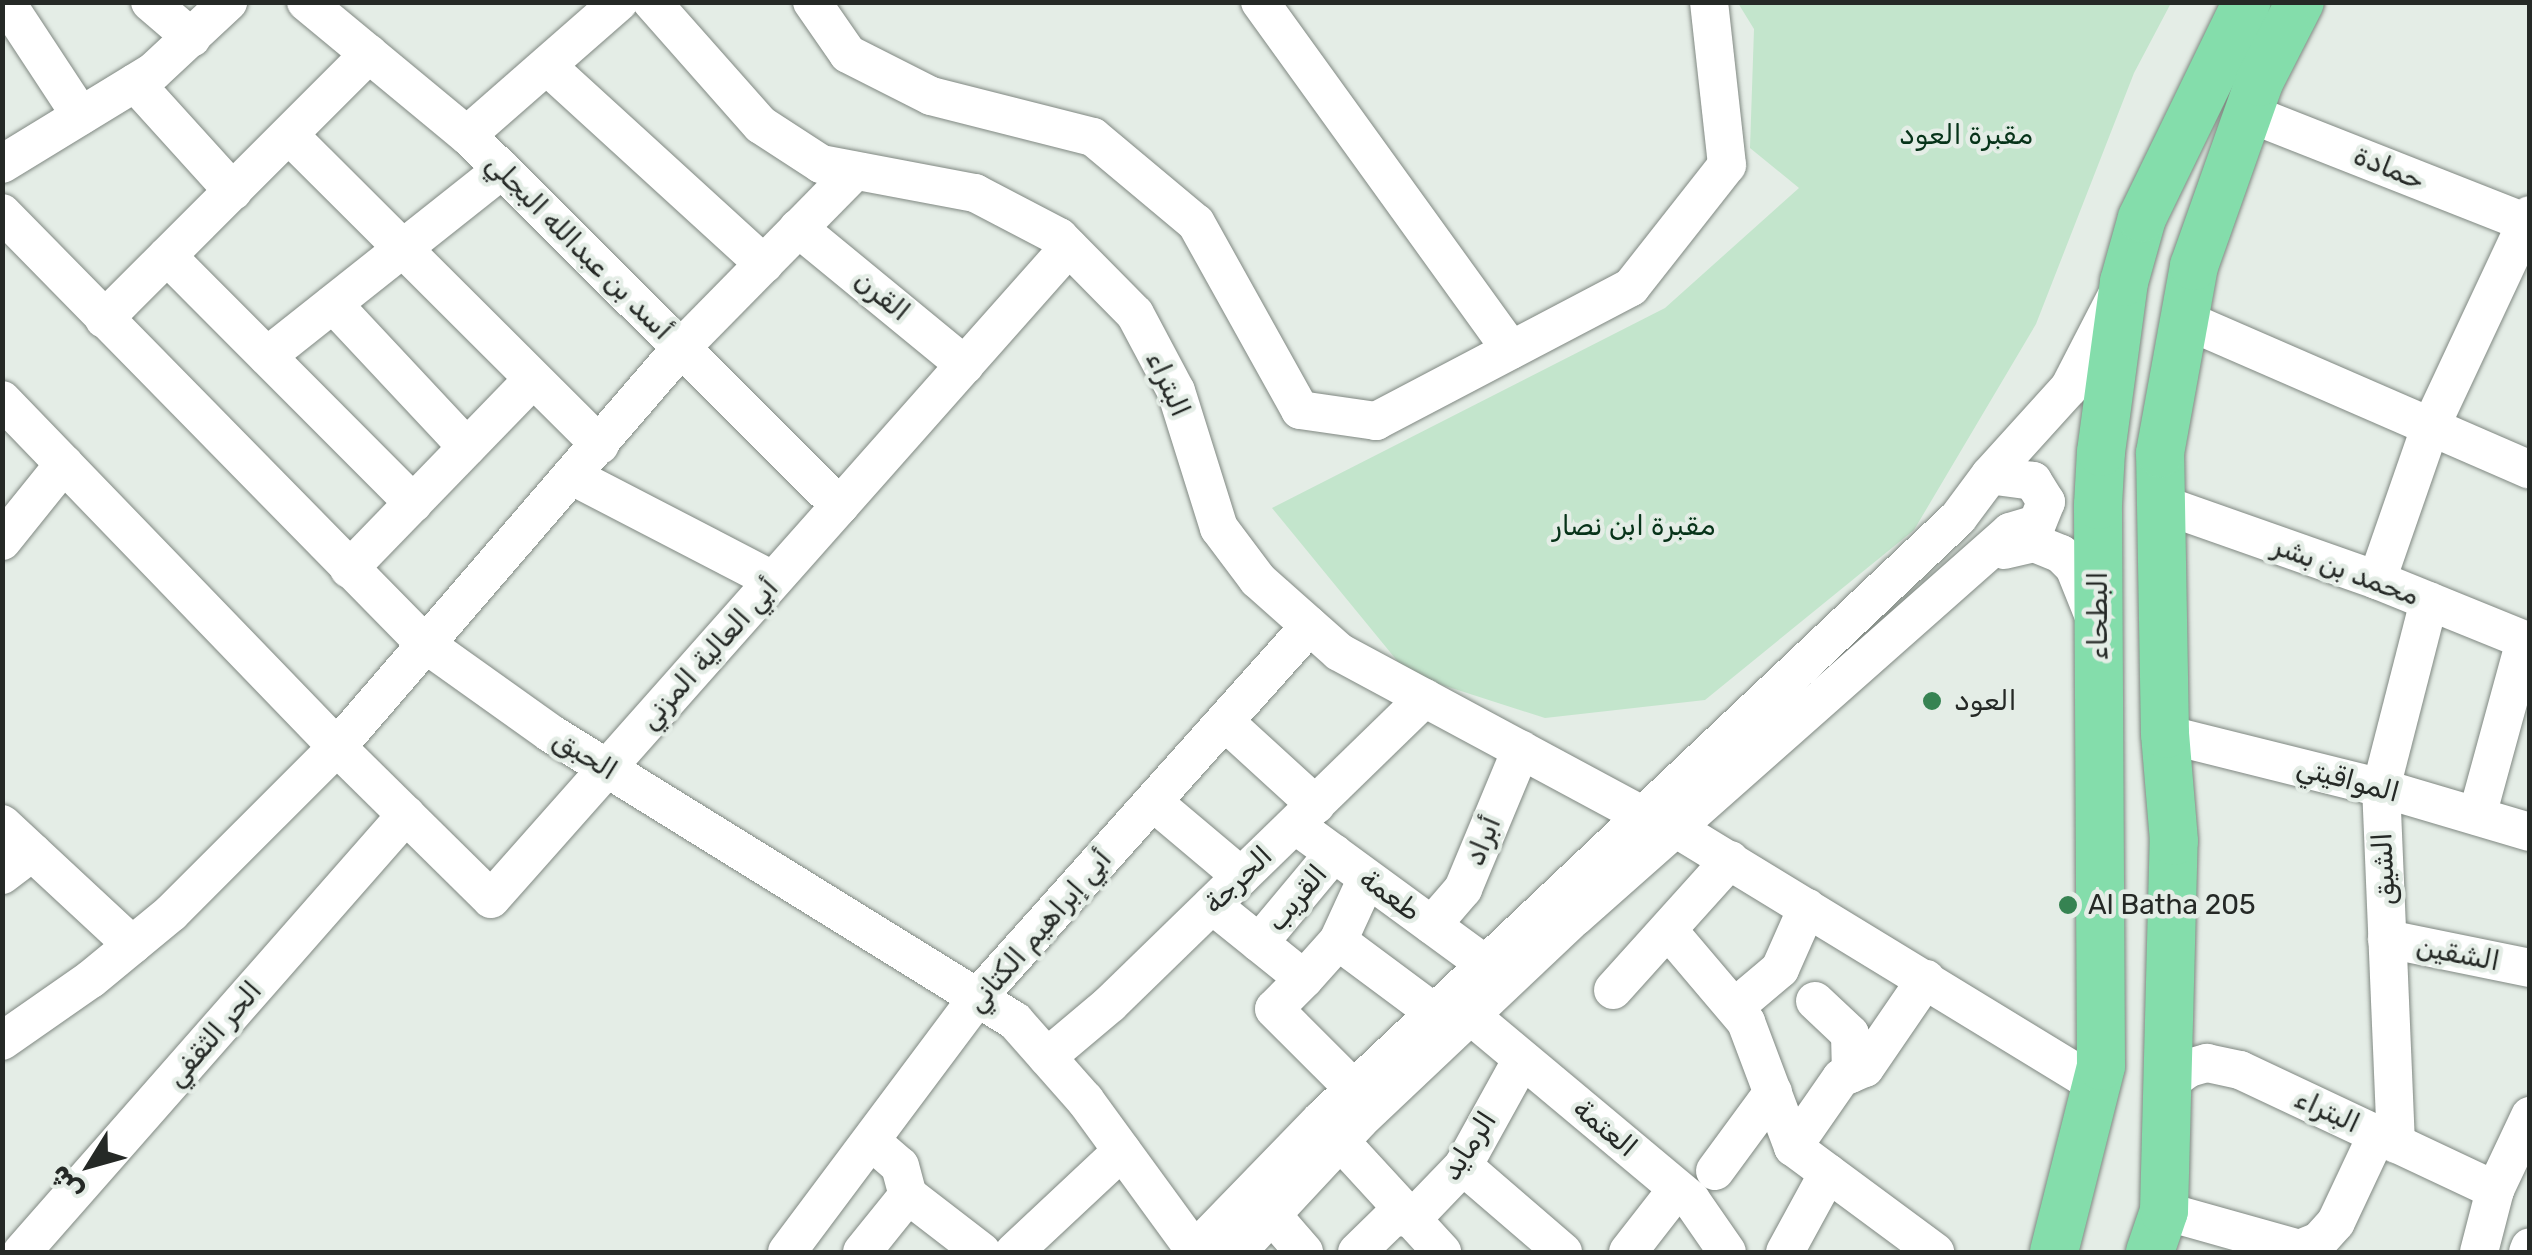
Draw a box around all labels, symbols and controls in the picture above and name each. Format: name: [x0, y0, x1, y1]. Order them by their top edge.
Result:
park label: مقبرة العود: [1899, 118, 2033, 152]
street label: حمادة: [2349, 139, 2429, 197]
street label: أسد بن عبدالله البجلي: [479, 147, 679, 347]
street label: القرن: [847, 264, 917, 328]
street label: البتراء: [1139, 346, 1197, 422]
park label: مقبرة ابن نصار: [1553, 509, 1715, 543]
street label: محمد بن بشر: [2268, 529, 2424, 613]
street label: البطحاء: [2081, 571, 2115, 661]
street label: أبي العالية المزني: [632, 572, 786, 736]
place label: العود: [1954, 684, 2016, 718]
marker: العود: [1919, 688, 1945, 714]
street label: الحبق: [547, 722, 623, 788]
street label: المواقيتي: [2293, 750, 2403, 810]
street label: أبراد: [1458, 811, 1508, 871]
street label: الشيق: [2365, 832, 2403, 906]
street label: الحرجة: [1197, 839, 1279, 921]
street label: أبي إبراهيم الكتاني: [959, 843, 1119, 1019]
street label: القريب: [1259, 858, 1335, 938]
street label: طعمة: [1353, 862, 1427, 928]
place label: Al Batha 205: [2088, 888, 2256, 922]
marker: Al Batha 205: [2057, 894, 2079, 916]
street label: الشقين: [2414, 929, 2502, 979]
street label: الحر الثقفي: [159, 974, 269, 1094]
street label: البتراء: [2289, 1081, 2365, 1141]
street label: العتمة: [1566, 1092, 1644, 1164]
street label: الرمايد: [1434, 1105, 1504, 1187]
north arrow: [40, 1115, 140, 1215]
text: ش: [42, 1159, 90, 1207]

